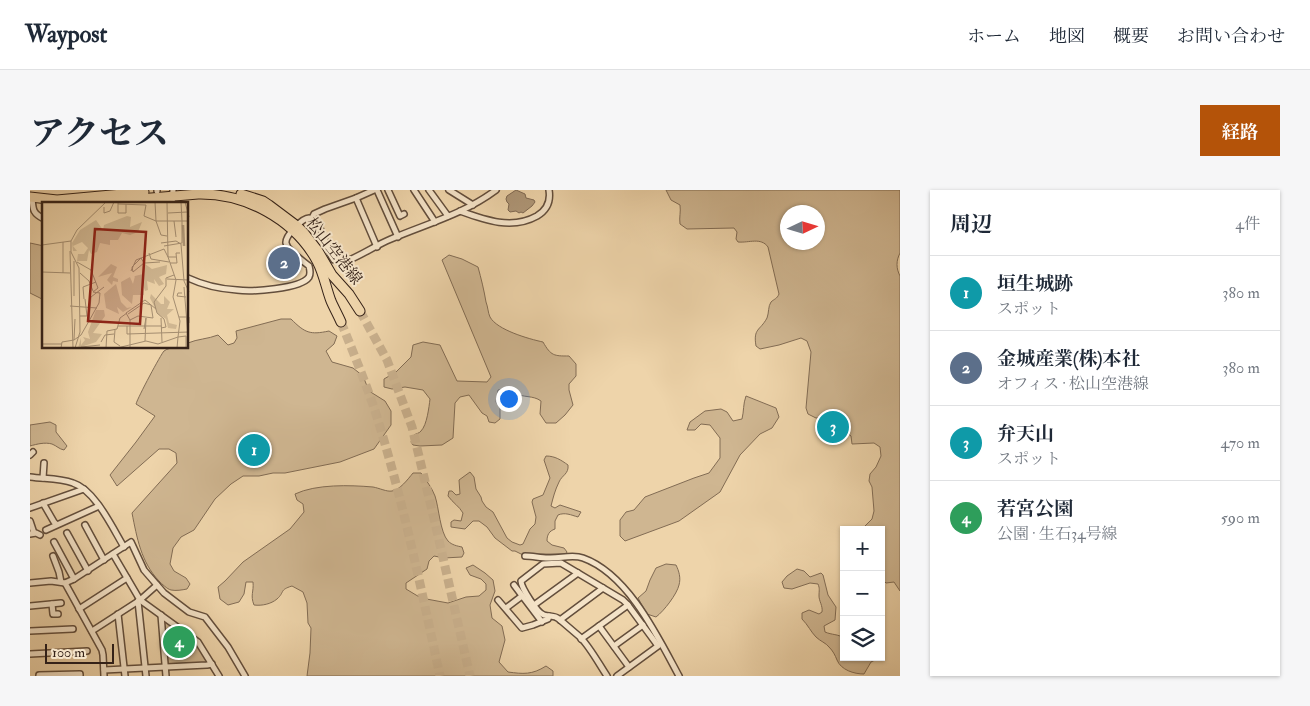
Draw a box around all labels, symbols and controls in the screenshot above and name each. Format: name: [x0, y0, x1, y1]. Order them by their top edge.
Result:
text: Waypost: [25, 19, 107, 50]
text: ホーム: [967, 25, 1021, 48]
text: 地図: [1049, 25, 1085, 48]
text: 概要: [1113, 25, 1149, 48]
text: お問い合わせ: [1177, 25, 1285, 48]
button: 経路: [1200, 105, 1280, 156]
text: アクセス: [30, 112, 169, 156]
inset map: [42, 202, 189, 349]
north arrow: [780, 205, 825, 250]
text: 周辺: [950, 211, 992, 238]
street label: 松山空港線: [301, 213, 367, 289]
text: 4件: [1235, 214, 1260, 234]
pin: 2: [268, 244, 300, 282]
text: 垣生城跡: [997, 272, 1073, 296]
text: 1: [963, 283, 969, 303]
text: 380 m: [1222, 283, 1260, 303]
text: スポット: [997, 299, 1061, 319]
text: 金城産業(株)本社: [997, 347, 1140, 371]
text: 2: [962, 358, 970, 378]
text: 380 m: [1222, 358, 1260, 378]
text: オフィス · 松山空港線: [997, 374, 1149, 394]
your location: [496, 386, 522, 412]
pin: 3: [817, 408, 849, 446]
text: 弁天山: [997, 422, 1054, 446]
pin: 1: [238, 431, 270, 469]
text: 3: [963, 433, 969, 453]
text: 470 m: [1220, 433, 1260, 453]
text: スポット: [997, 449, 1061, 469]
text: 若宮公園: [997, 497, 1073, 521]
text: 4: [962, 508, 970, 528]
text: 590 m: [1221, 508, 1260, 528]
text: 公園 · 生石34号線: [997, 524, 1118, 544]
map controls: [840, 526, 885, 661]
button: +: [840, 526, 885, 571]
button: −: [840, 571, 885, 616]
button: layers: [840, 616, 885, 661]
pin: 4: [163, 623, 195, 661]
scale bar: [45, 641, 114, 664]
text: 100 m: [52, 644, 85, 661]

